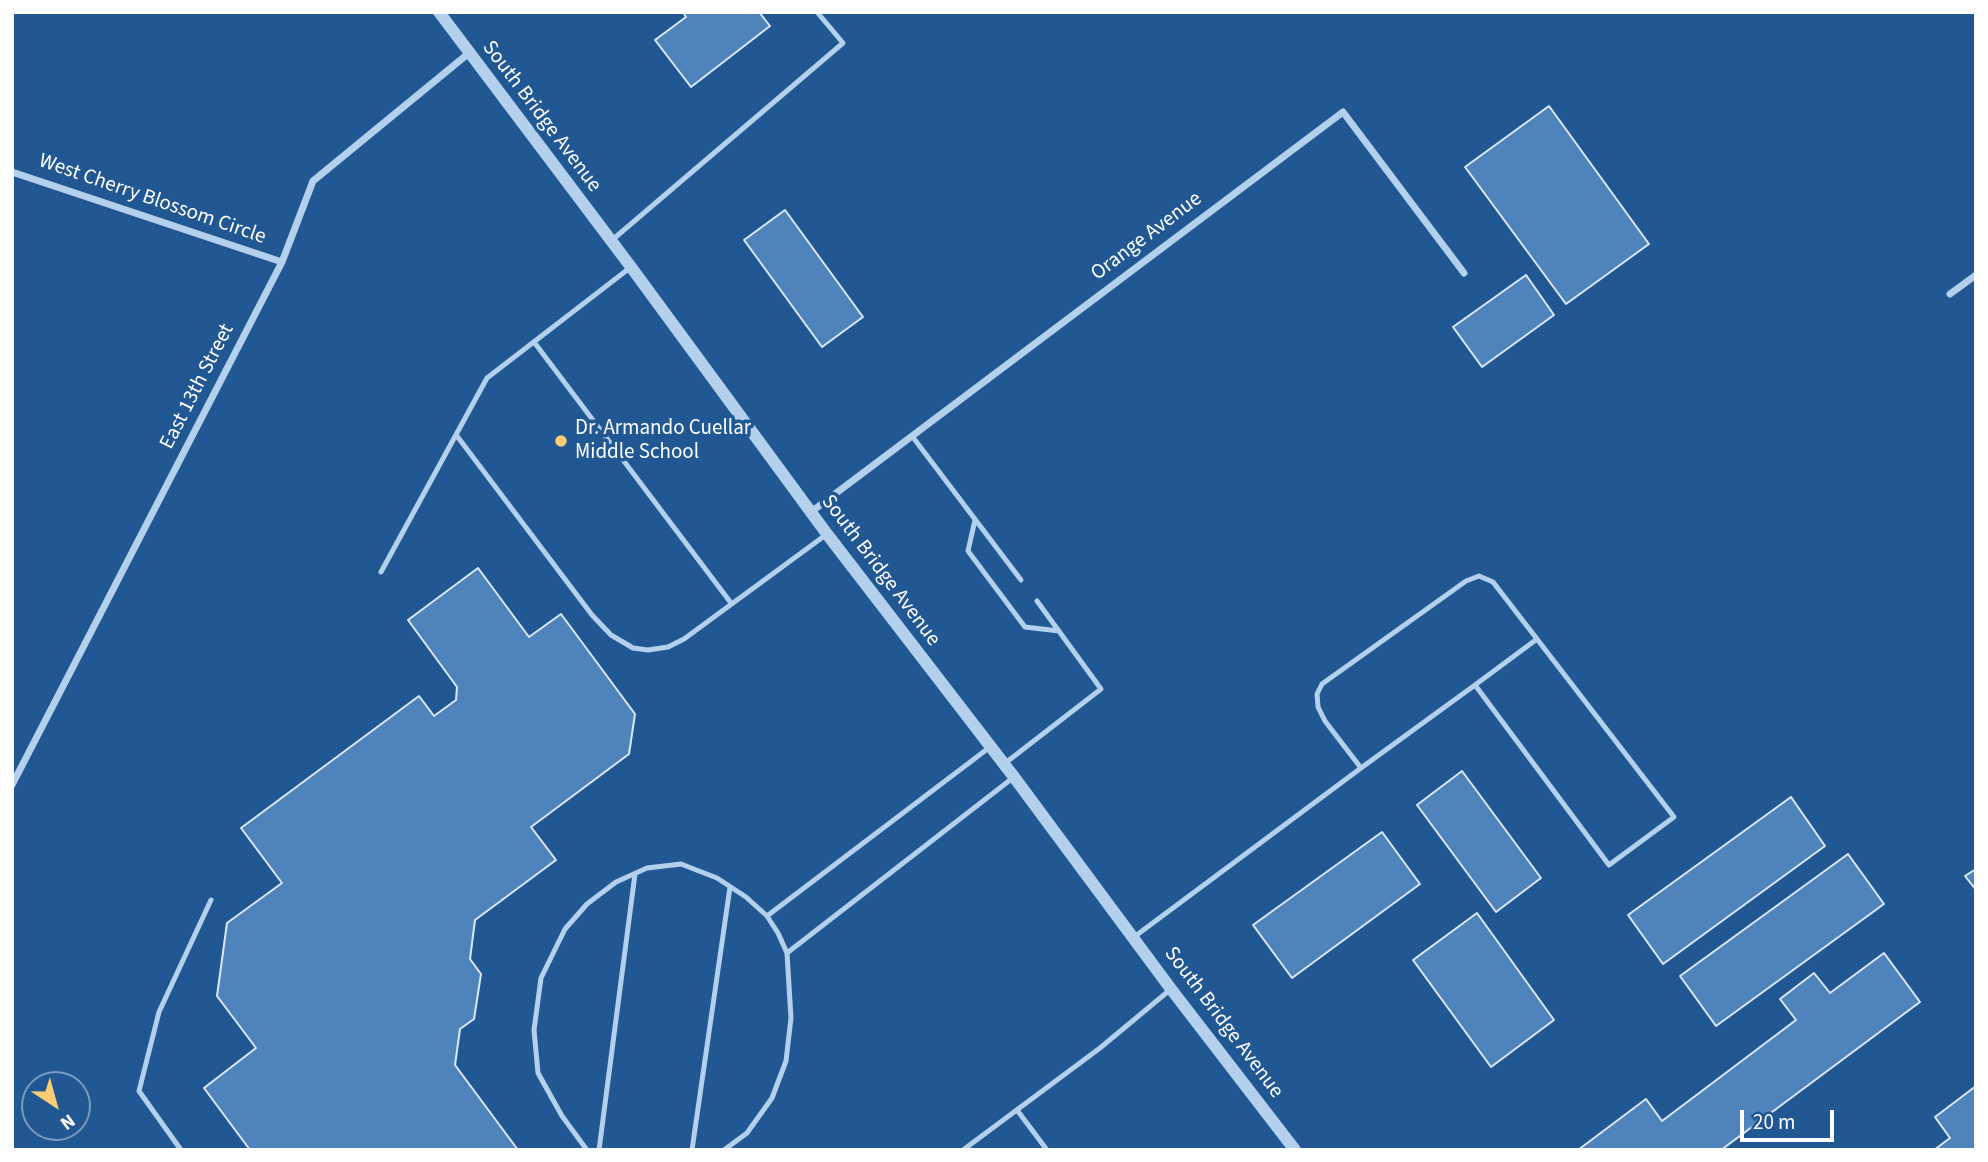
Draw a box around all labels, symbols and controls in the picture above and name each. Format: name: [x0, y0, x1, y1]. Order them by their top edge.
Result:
street label: South Bridge Avenue: [476, 36, 606, 198]
street label: West Cherry Blossom Circle: [35, 149, 269, 251]
street label: Orange Avenue: [1087, 187, 1207, 287]
street label: East 13th Street: [156, 320, 240, 454]
place label: Dr. Armando Cuellar Middle School: [575, 416, 751, 466]
marker: Dr. Armando Cuellar Middle School: [553, 433, 569, 449]
street label: South Bridge Avenue: [815, 490, 945, 652]
street label: South Bridge Avenue: [1158, 942, 1288, 1104]
north arrow: [21, 1071, 91, 1141]
scale bar: [1743, 1096, 1838, 1140]
text: N: [54, 1107, 81, 1136]
text: 20 m: [1753, 1107, 1795, 1137]

